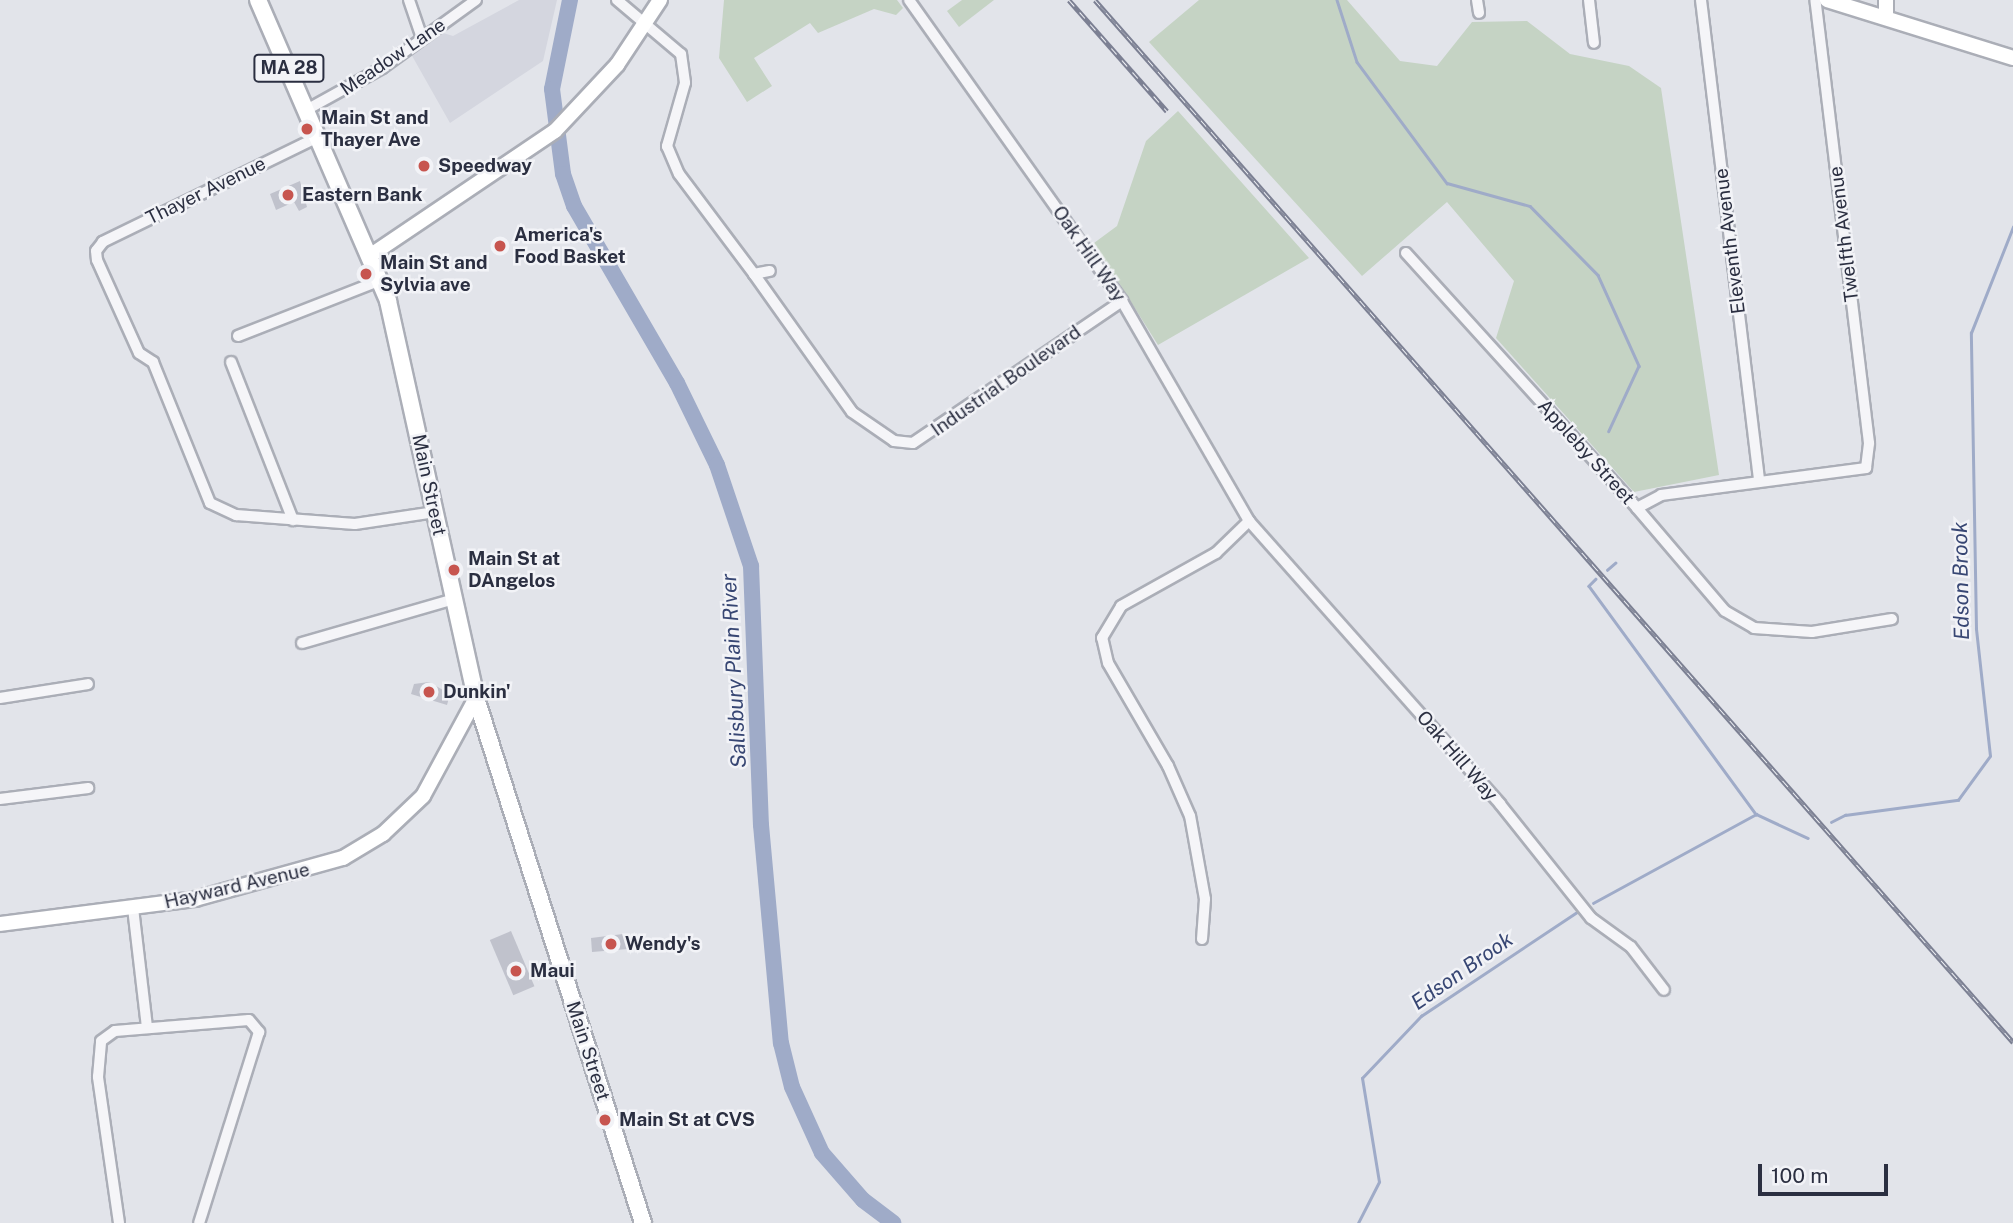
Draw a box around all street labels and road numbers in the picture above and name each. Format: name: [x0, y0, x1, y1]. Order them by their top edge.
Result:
street label: Meadow Lane: [336, 13, 450, 101]
road number: MA 28: [252, 54, 326, 82]
street label: Thayer Avenue: [142, 152, 270, 230]
street label: Twelfth Avenue: [1824, 165, 1864, 303]
street label: Eleventh Avenue: [1710, 167, 1750, 315]
street label: Oak Hill Way: [1047, 201, 1131, 307]
street label: Industrial Boulevard: [927, 321, 1085, 441]
street label: Appleby Street: [1533, 395, 1639, 509]
street label: Main Street: [407, 432, 451, 538]
street label: Oak Hill Way: [1412, 706, 1502, 806]
street label: Hayward Avenue: [162, 858, 312, 914]
street label: Main Street: [561, 998, 615, 1104]

